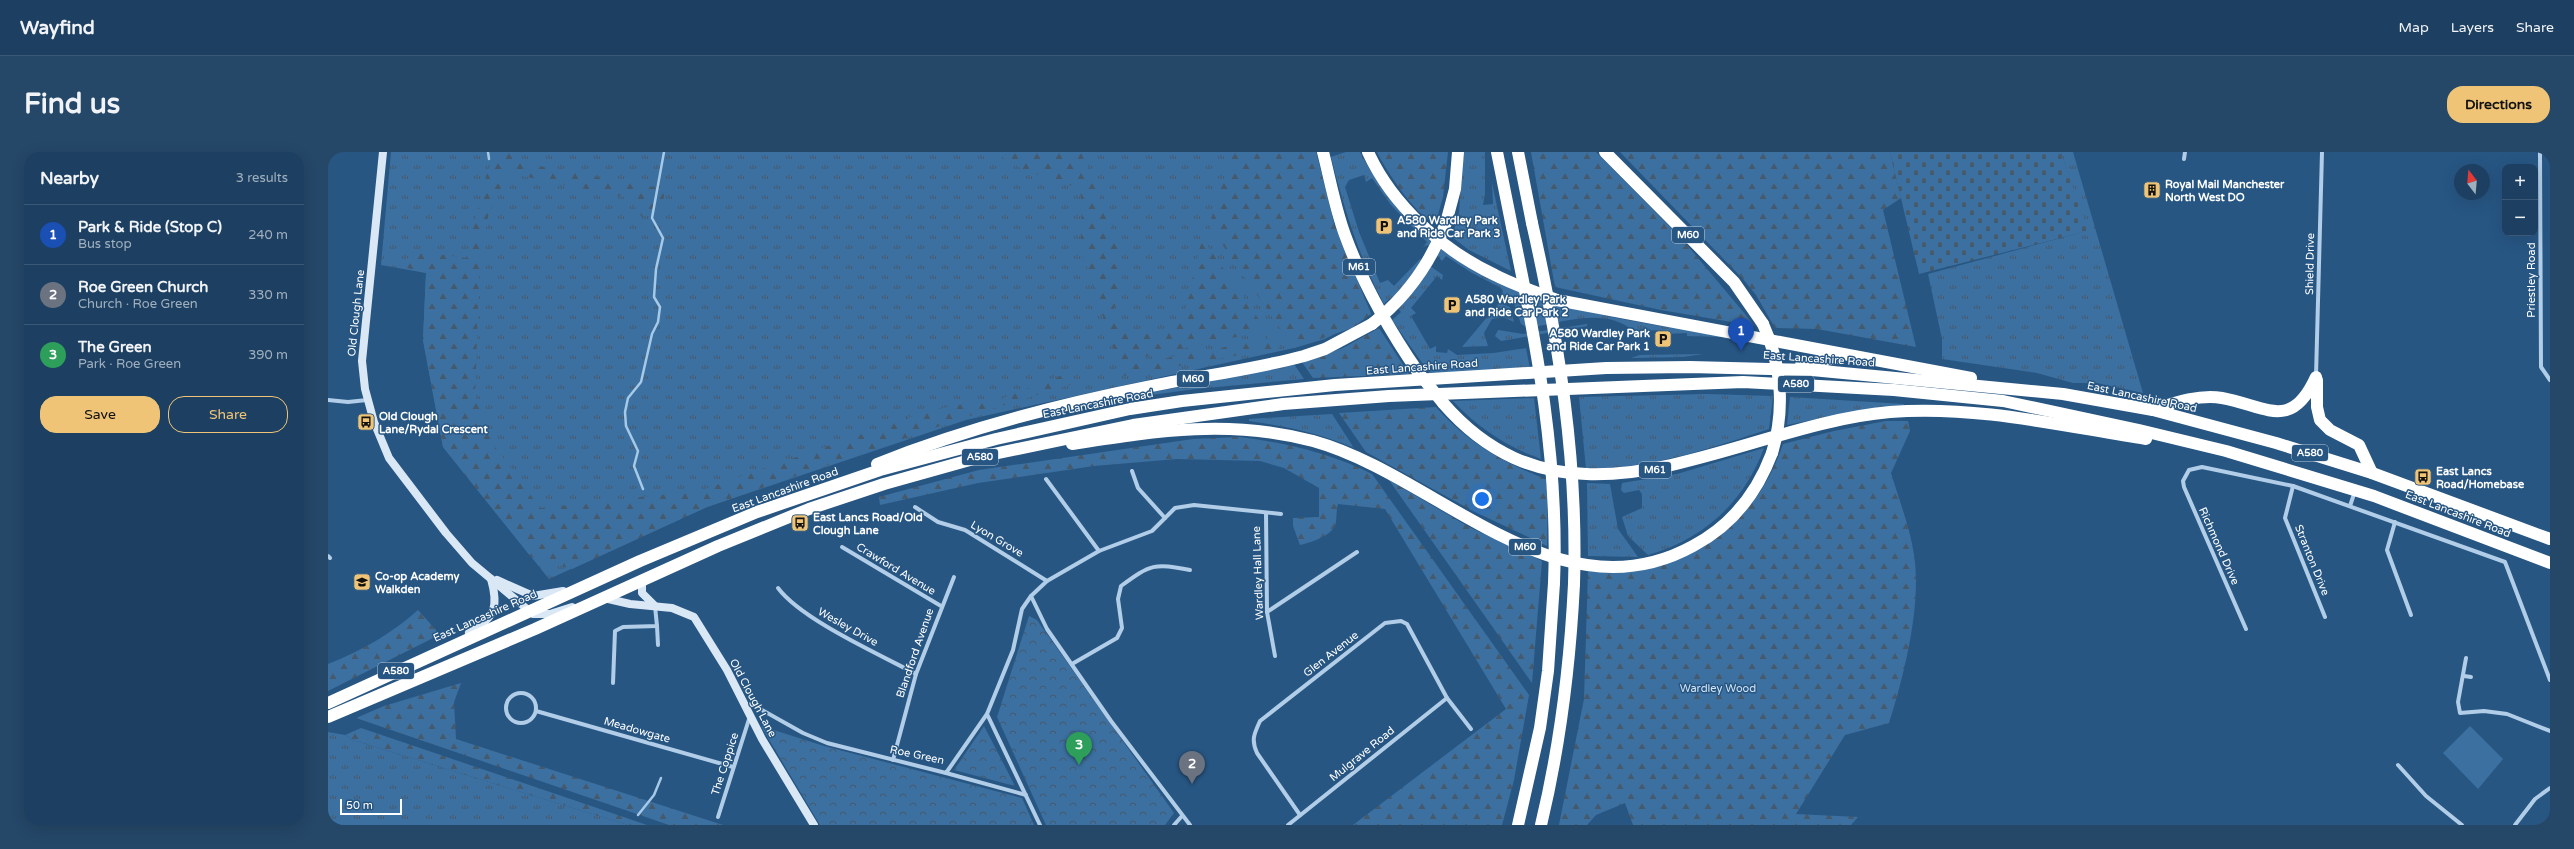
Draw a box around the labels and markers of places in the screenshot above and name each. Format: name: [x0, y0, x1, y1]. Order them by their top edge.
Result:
place label: Royal Mail Manchester North West DO: [2165, 178, 2285, 204]
building icon: Royal Mail Manchester North West DO: [2142, 180, 2162, 200]
place label: A580 Wardley Park and Ride Car Park 3: [1397, 214, 1501, 240]
parking icon: A580 Wardley Park and Ride Car Park 3: [1374, 216, 1394, 236]
place label: A580 Wardley Park and Ride Car Park 2: [1465, 293, 1569, 319]
parking icon: A580 Wardley Park and Ride Car Park 2: [1442, 295, 1462, 315]
pin: 1: [1728, 318, 1754, 351]
place label: A580 Wardley Park and Ride Car Park 1: [1547, 327, 1650, 353]
parking icon: A580 Wardley Park and Ride Car Park 1: [1653, 329, 1673, 349]
place label: Old Clough Lane/Rydal Crescent: [379, 410, 488, 437]
bus stop icon: Old Clough Lane/Rydal Crescent: [356, 412, 376, 432]
place label: East Lancs Road/Homebase: [2436, 465, 2525, 491]
bus stop icon: East Lancs Road/Homebase: [2413, 467, 2433, 487]
place label: East Lancs Road/Old Clough Lane: [813, 511, 923, 538]
bus stop icon: East Lancs Road/Old Clough Lane: [790, 513, 810, 533]
place label: Co-op Academy Walkden: [375, 570, 459, 596]
school or university icon: Co-op Academy Walkden: [352, 572, 372, 592]
pin: 3: [1066, 732, 1092, 765]
pin: 2: [1179, 751, 1205, 784]

